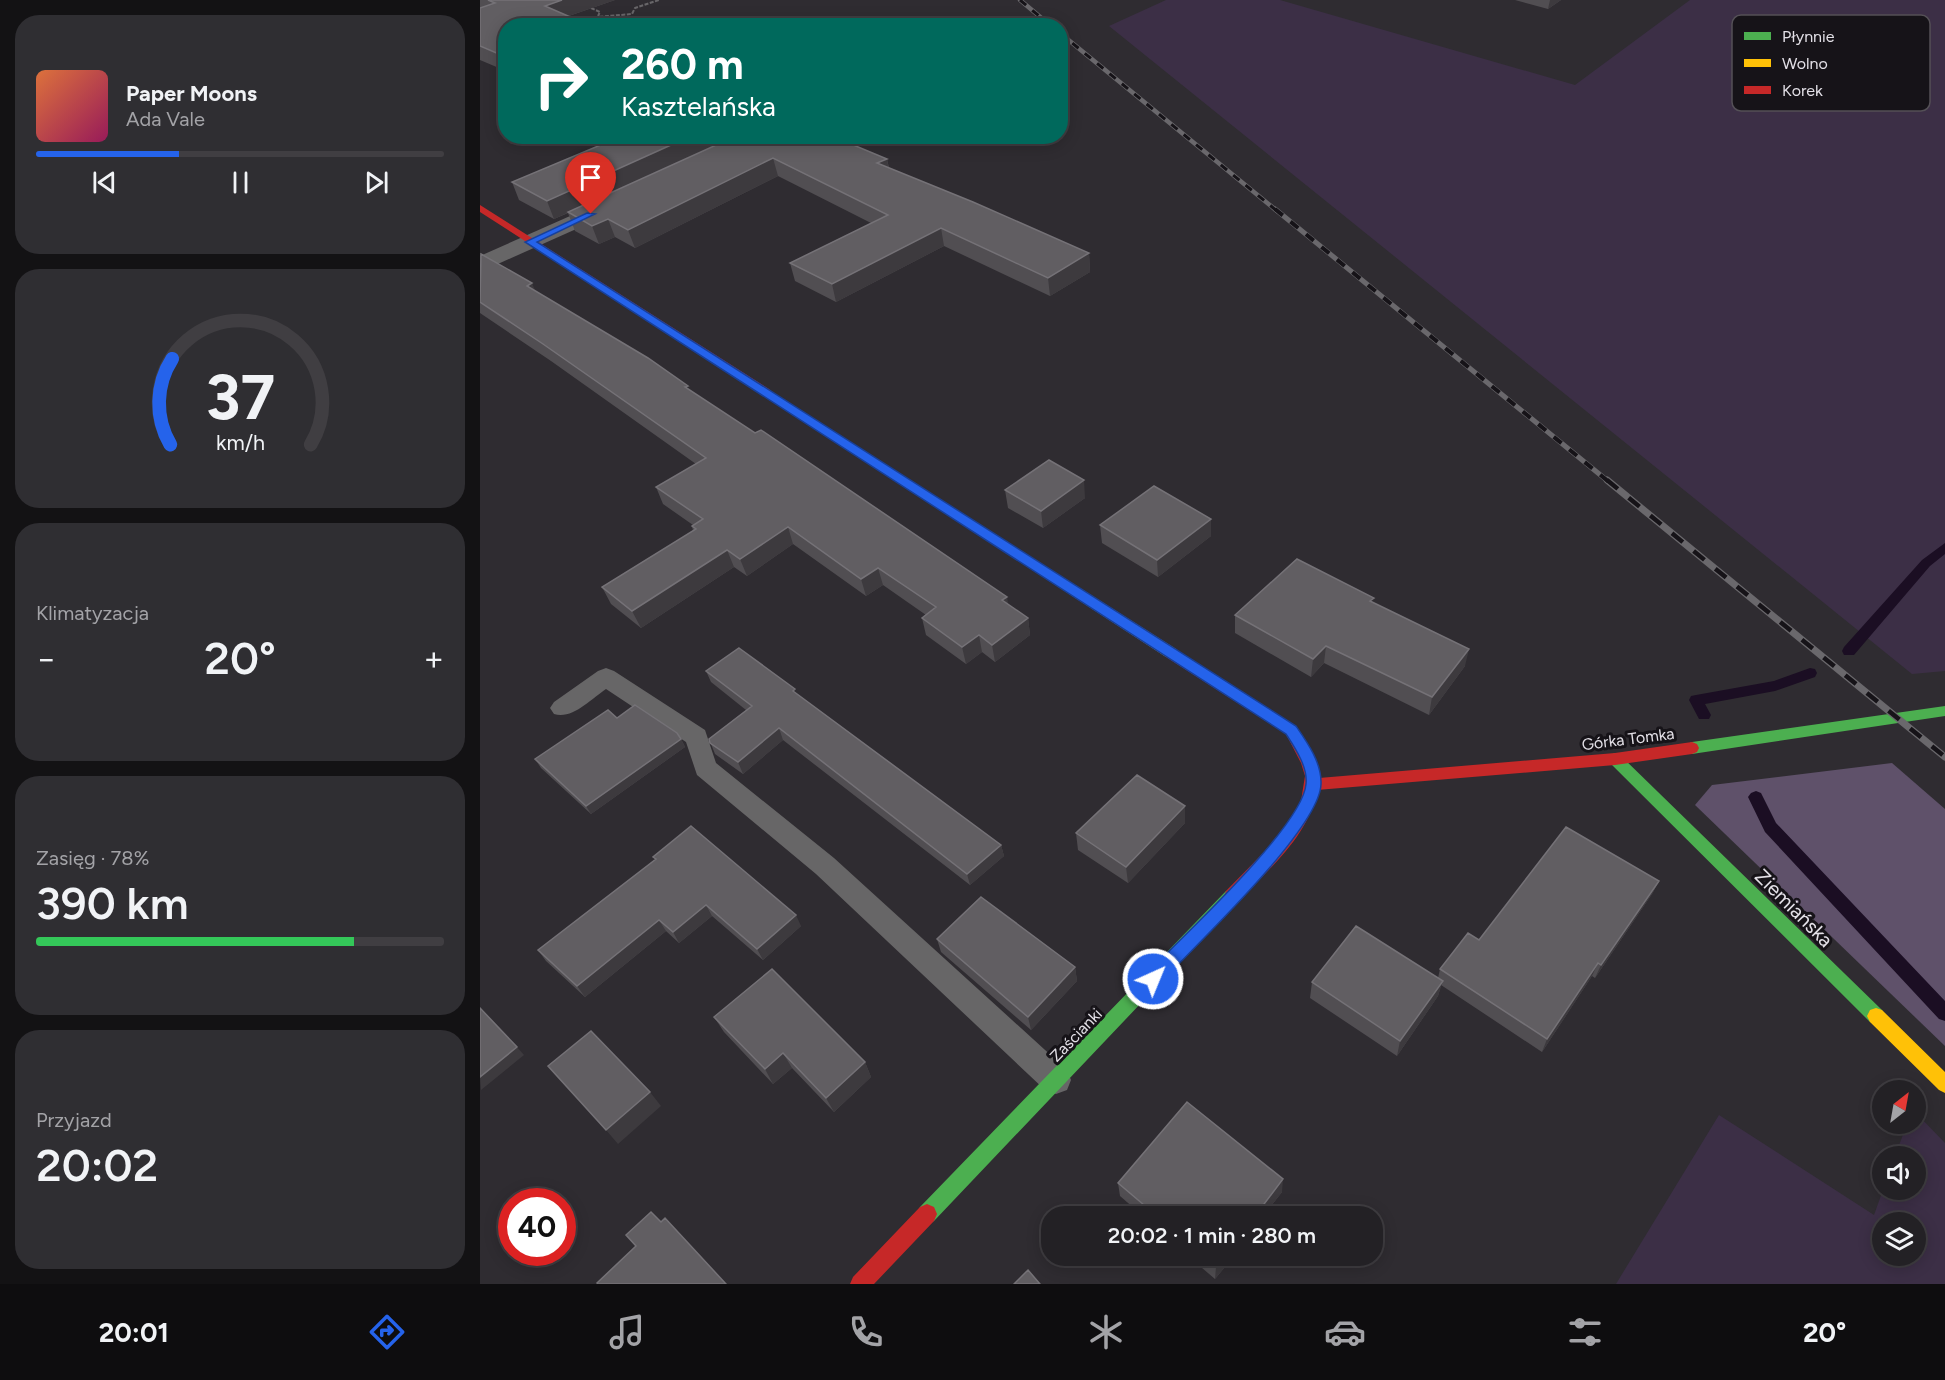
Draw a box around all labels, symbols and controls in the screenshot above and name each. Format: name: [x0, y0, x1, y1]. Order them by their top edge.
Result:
legend: [1732, 15, 1930, 111]
text: Płynnie: [1782, 27, 1835, 46]
text: 260 m: [621, 39, 744, 90]
icon: right: [522, 42, 600, 120]
text: Wolno: [1782, 54, 1828, 73]
text: Paper Moons: [126, 80, 257, 107]
text: Korek: [1782, 81, 1823, 100]
text: Kasztelańska: [621, 90, 776, 123]
text: Ada Vale: [126, 107, 205, 131]
pin: [565, 152, 616, 214]
icon: arrive: [574, 161, 607, 194]
icon: previous: [88, 166, 121, 199]
icon: pause: [224, 166, 257, 199]
icon: next: [360, 166, 393, 199]
text: 37: [205, 360, 275, 435]
text: km/h: [216, 431, 264, 456]
text: Klimatyzacja: [36, 601, 149, 625]
text: 20°: [204, 631, 276, 685]
text: −: [36, 639, 57, 678]
text: +: [423, 639, 444, 678]
street label: Górka Tomka: [1581, 724, 1675, 754]
text: Zasięg · 78%: [36, 846, 149, 870]
street label: Ziemiańska: [1750, 864, 1838, 952]
text: 390 km: [36, 876, 189, 930]
position arrow: [1121, 947, 1185, 1011]
street label: Zaścianki: [1046, 1004, 1106, 1066]
north arrow: [1872, 1080, 1926, 1134]
map controls: [1872, 1080, 1926, 1266]
text: Przyjazd: [36, 1108, 112, 1132]
text: 20:02: [36, 1138, 158, 1192]
button: sound: [1872, 1146, 1926, 1200]
speed limit sign: 40: [498, 1188, 576, 1266]
button: layers: [1872, 1212, 1926, 1266]
text: 20:02 · 1 min · 280 m: [1108, 1222, 1316, 1249]
icon: directions: [366, 1311, 408, 1353]
icon: music: [606, 1311, 648, 1353]
icon: phone: [845, 1311, 887, 1353]
icon: climate: [1085, 1311, 1127, 1353]
icon: car: [1324, 1311, 1366, 1353]
icon: filters: [1564, 1311, 1606, 1353]
text: 20:01: [99, 1316, 169, 1349]
text: 20°: [1803, 1316, 1846, 1349]

